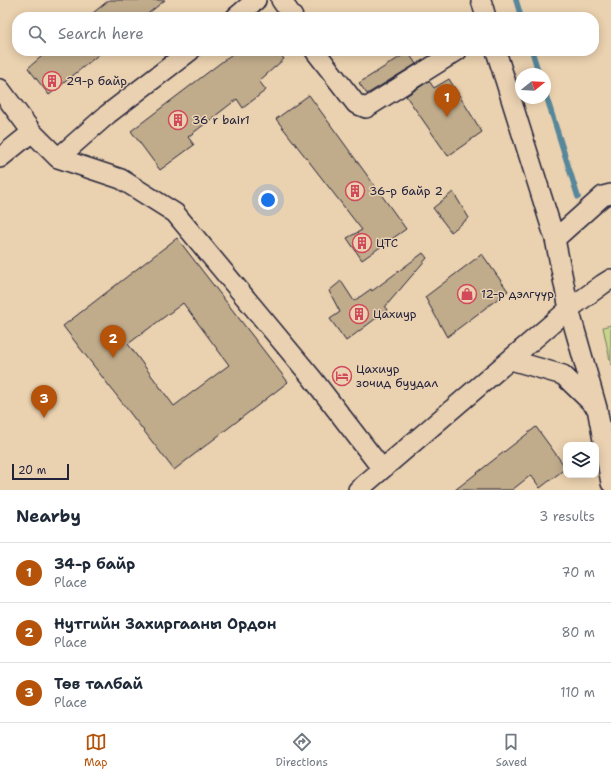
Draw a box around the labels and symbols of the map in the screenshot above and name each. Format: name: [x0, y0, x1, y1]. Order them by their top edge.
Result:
north arrow: [515, 68, 551, 104]
building icon: 29-р байр: [41, 70, 63, 92]
place label: 29-р байр: [66, 73, 127, 89]
pin: 1: [434, 84, 460, 117]
building icon: 36 r bair1: [167, 109, 189, 131]
place label: 36 r bair1: [192, 112, 250, 128]
building icon: 36-р байр 2: [344, 180, 366, 202]
place label: 36-р байр 2: [369, 183, 443, 199]
your location: [258, 190, 278, 210]
building icon: ЦТС: [351, 232, 373, 254]
place label: ЦТС: [376, 235, 398, 251]
shop icon: 12-р дэлгүүр: [456, 283, 478, 305]
place label: 12-р дэлгүүр: [481, 286, 554, 302]
building icon: Цахиур: [348, 303, 370, 325]
place label: Цахиур: [373, 306, 417, 322]
pin: 2: [100, 325, 126, 358]
place label: Цахиур зочид буудал: [356, 361, 438, 391]
hotel icon: Цахиур зочид буудал: [331, 365, 353, 387]
pin: 3: [31, 385, 57, 418]
scale bar: [12, 462, 69, 481]

